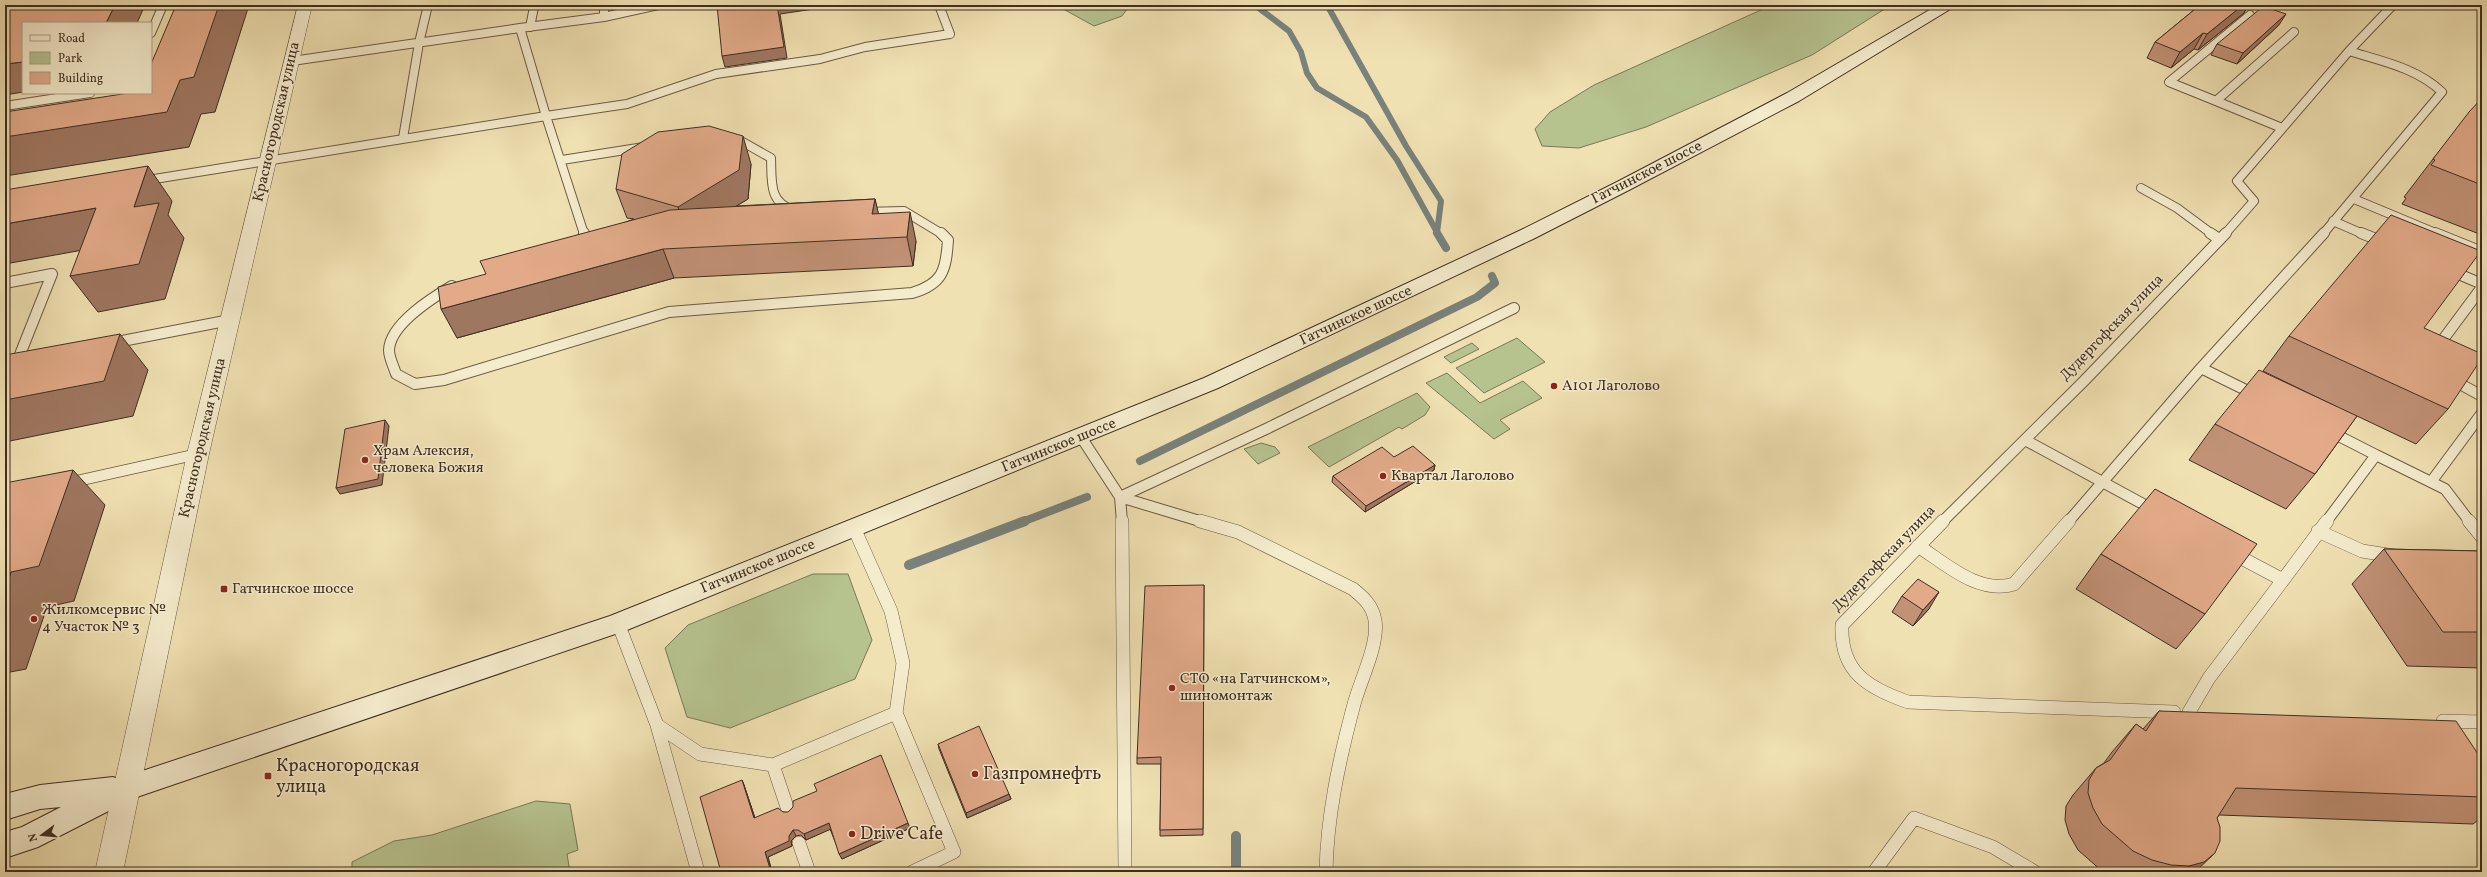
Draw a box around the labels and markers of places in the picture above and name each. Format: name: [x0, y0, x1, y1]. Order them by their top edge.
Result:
place label: А101 Лаголово: [1562, 376, 1660, 397]
marker: А101 Лаголово: [1549, 381, 1559, 391]
place label: Храм Алексия, человека Божия: [373, 441, 484, 479]
marker: Храм Алексия, человека Божия: [360, 455, 370, 465]
place label: Квартал Лаголово: [1391, 466, 1514, 487]
marker: Квартал Лаголово: [1378, 471, 1388, 481]
place label: Гатчинское шоссе: [232, 579, 354, 600]
marker: Гатчинское шоссе: [219, 584, 229, 594]
place label: Жилкомсервис № 4 Участок № 3: [42, 600, 166, 638]
marker: Жилкомсервис № 4 Участок № 3: [29, 614, 39, 624]
place label: СТО «на Гатчинском», шиномонтаж: [1180, 669, 1330, 707]
marker: СТО «на Гатчинском», шиномонтаж: [1167, 683, 1177, 693]
place label: Красногородская улица: [276, 754, 419, 800]
place label: Газпромнефть: [983, 762, 1101, 787]
marker: Газпромнефть: [970, 769, 980, 779]
marker: Красногородская улица: [263, 771, 273, 781]
place label: Drive Cafe: [860, 822, 943, 847]
marker: Drive Cafe: [847, 829, 857, 839]

